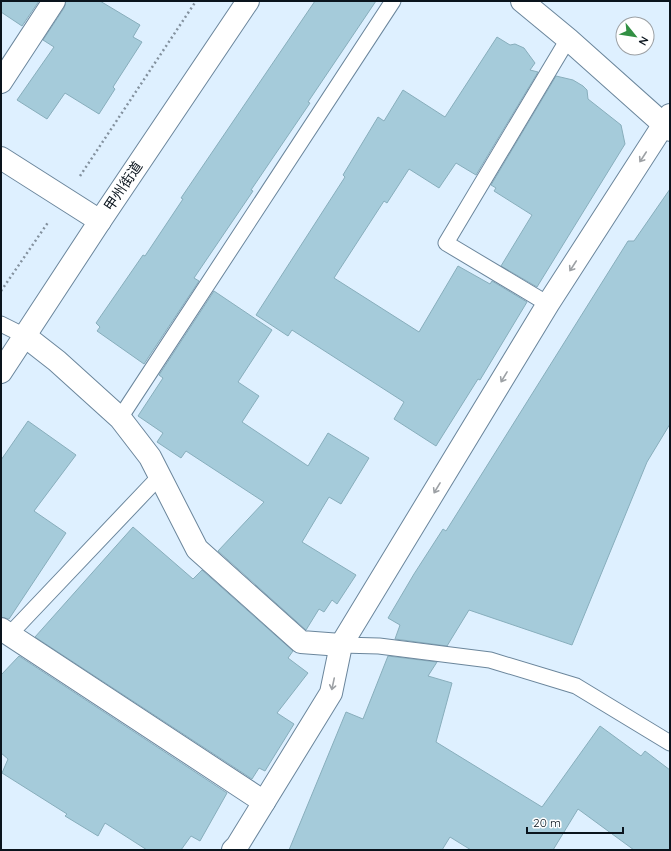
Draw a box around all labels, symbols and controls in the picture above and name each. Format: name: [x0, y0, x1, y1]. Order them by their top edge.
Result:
north arrow: [615, 16, 655, 56]
text: N: [636, 34, 652, 48]
one-way arrow: [639, 151, 647, 162]
street label: 甲州街道: [100, 158, 146, 214]
one-way arrow: [569, 260, 577, 271]
one-way arrow: [500, 371, 508, 383]
one-way arrow: [433, 482, 441, 493]
one-way arrow: [328, 677, 336, 690]
scale bar: [527, 809, 623, 835]
text: 20 m: [533, 815, 561, 830]

